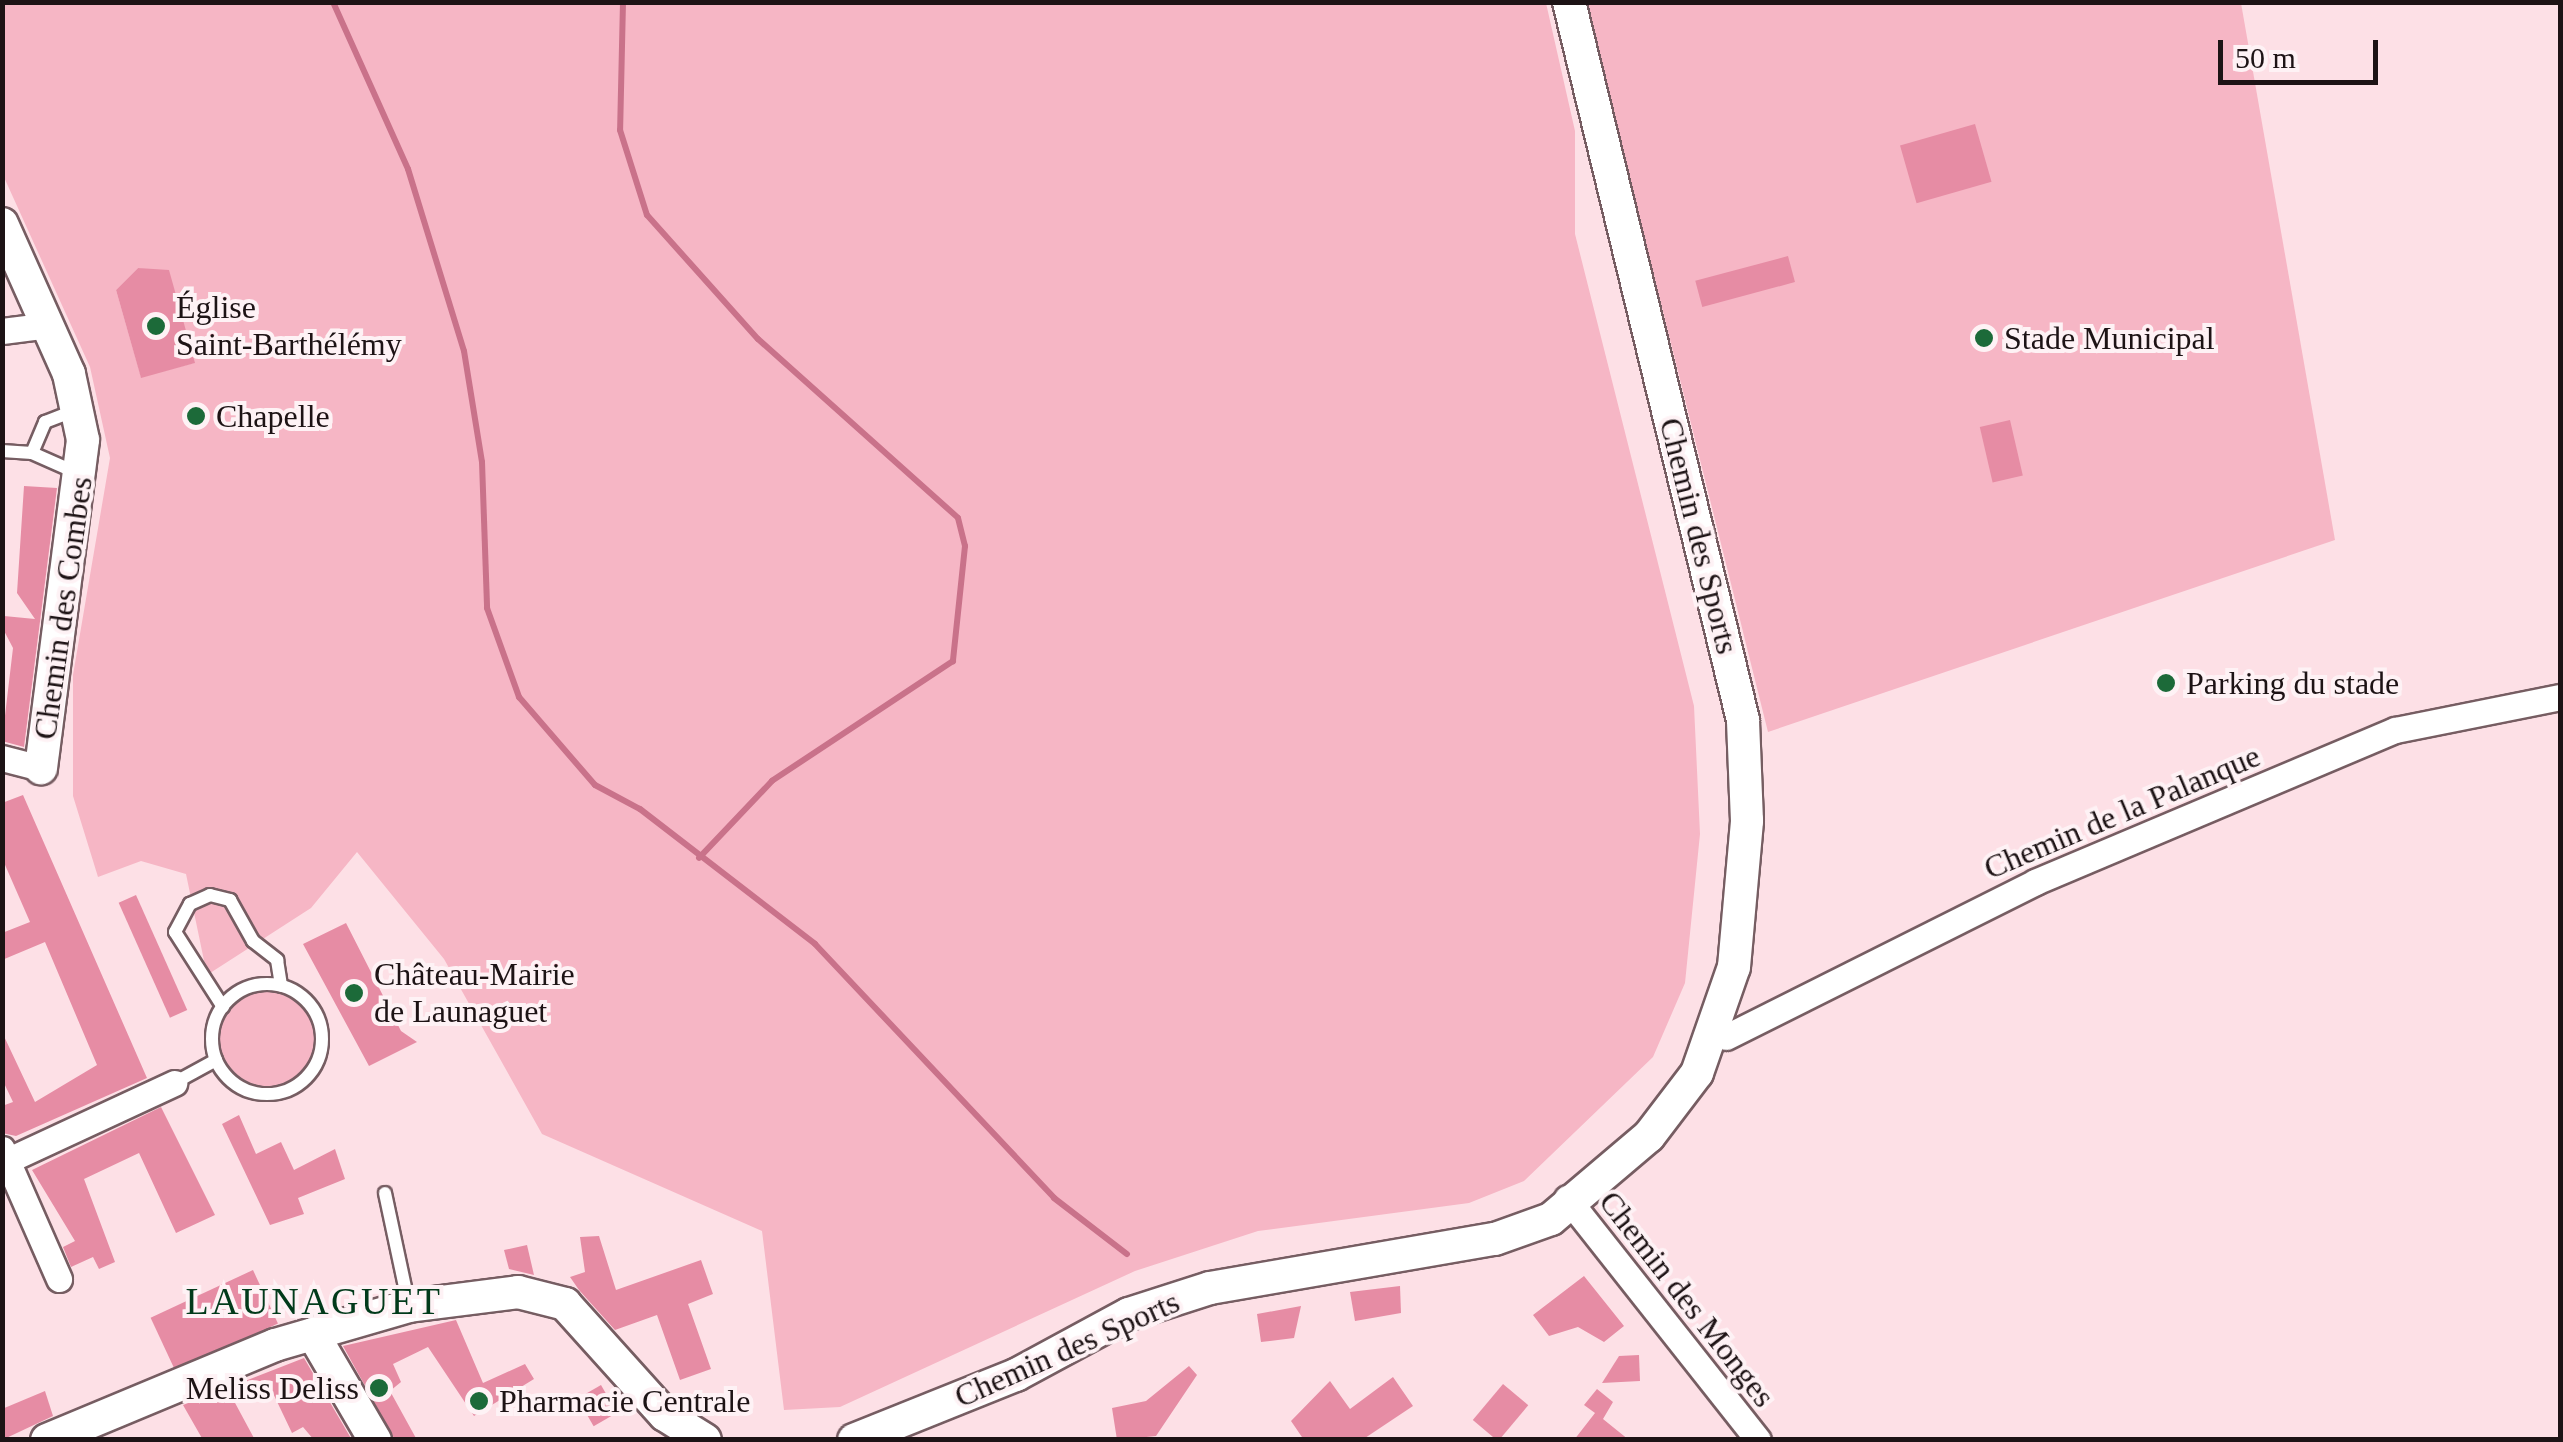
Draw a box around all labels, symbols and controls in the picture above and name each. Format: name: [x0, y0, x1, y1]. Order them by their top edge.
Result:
scale bar: [2223, 20, 2383, 82]
text: 50 m: [2235, 41, 2296, 74]
place label: Église Saint-Barthélémy: [176, 289, 402, 364]
marker: Église Saint-Barthélémy: [145, 315, 167, 337]
place label: Stade Municipal: [2004, 319, 2215, 357]
marker: Stade Municipal: [1973, 327, 1995, 349]
place label: Chapelle: [216, 397, 330, 435]
marker: Chapelle: [185, 405, 207, 427]
street label: Chemin des Sports: [1651, 414, 1747, 658]
street label: Chemin des Combes: [26, 474, 100, 742]
place label: Parking du stade: [2186, 664, 2399, 702]
marker: Parking du stade: [2155, 672, 2177, 694]
street label: Chemin de la Palanque: [1978, 737, 2266, 887]
place label: Château-Mairie de Launaguet: [374, 956, 575, 1031]
marker: Château-Mairie de Launaguet: [343, 982, 365, 1004]
street label: Chemin des Monges: [1591, 1184, 1783, 1414]
district label: LAUNAGUET: [186, 1279, 442, 1325]
street label: Chemin des Sports: [949, 1282, 1185, 1416]
place label: Meliss Deliss: [186, 1369, 359, 1407]
marker: Meliss Deliss: [368, 1377, 390, 1399]
place label: Pharmacie Centrale: [499, 1382, 750, 1420]
marker: Pharmacie Centrale: [468, 1390, 490, 1412]

